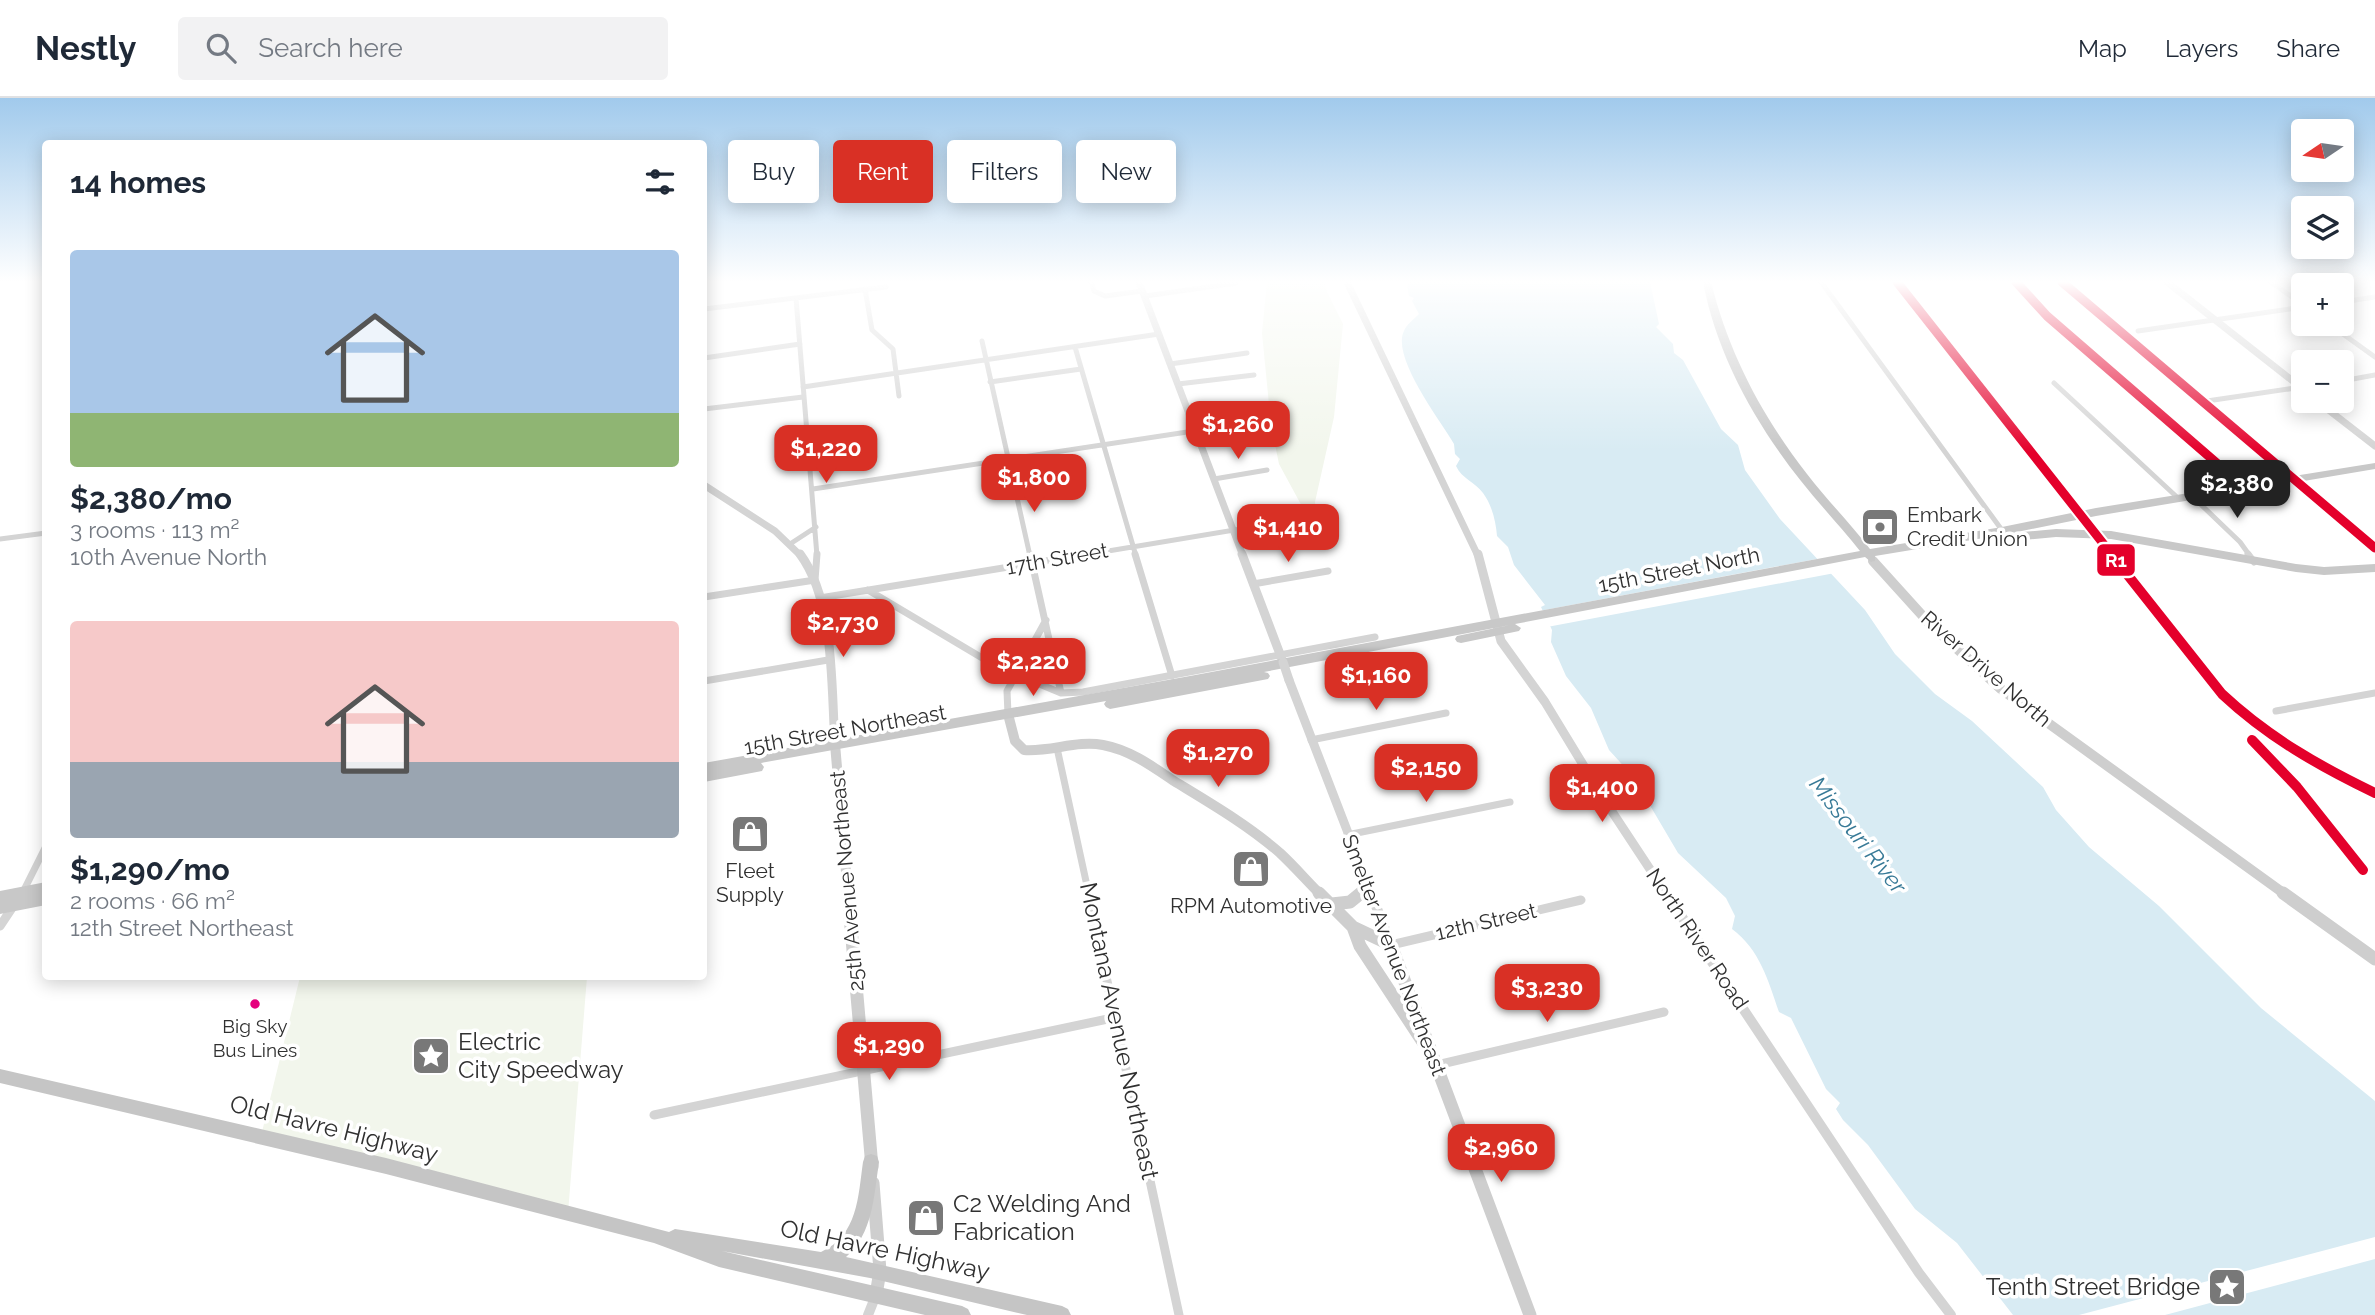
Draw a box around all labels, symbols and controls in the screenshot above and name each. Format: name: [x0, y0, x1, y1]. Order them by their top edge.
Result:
search box: [178, 17, 668, 80]
text: Nestly: [35, 29, 136, 68]
icon: search: [202, 29, 240, 67]
text: Search here: [258, 33, 403, 63]
text: Map: [2078, 34, 2127, 63]
text: Layers: [2165, 34, 2238, 63]
text: Share: [2276, 34, 2340, 63]
north arrow: [2291, 119, 2354, 182]
map controls: [2291, 119, 2354, 413]
chip: Buy: [728, 140, 819, 203]
chip: Rent: [833, 140, 933, 203]
chip: Filters: [947, 140, 1062, 203]
chip: New: [1076, 140, 1176, 203]
icon: filters: [641, 163, 679, 201]
text: 14 homes: [70, 165, 206, 200]
button: layers: [2291, 196, 2354, 259]
button: +: [2291, 273, 2354, 336]
icon: home: [312, 295, 438, 421]
button: −: [2291, 350, 2354, 413]
pin: $1,260: [1181, 402, 1295, 461]
text: $1,260: [1202, 410, 1274, 437]
pin: $1,220: [769, 426, 883, 485]
text: $1,220: [790, 434, 862, 461]
pin: $1,800: [977, 454, 1091, 514]
pin: $2,380: [2180, 460, 2294, 520]
text: $1,800: [997, 463, 1071, 490]
text: $2,380: [2200, 469, 2274, 496]
text: $2,380/mo: [70, 481, 232, 516]
place label: Embark Credit Union: [1907, 502, 2028, 551]
pin: $1,410: [1231, 504, 1345, 564]
bank icon: Embark Credit Union: [1859, 506, 1901, 548]
text: $1,410: [1253, 513, 1323, 540]
text: 3 rooms · 113 m²: [70, 516, 239, 543]
street label: 17th Street: [1004, 537, 1110, 580]
street label: 15th Street North: [1596, 542, 1762, 597]
text: 10th Avenue North: [70, 543, 267, 570]
line badge: R1: [2096, 543, 2136, 577]
text: R1: [2105, 549, 2127, 571]
pin: $2,730: [786, 600, 900, 659]
street label: River Drive North: [1916, 605, 2056, 732]
text: $2,730: [807, 608, 879, 635]
pin: $2,220: [976, 638, 1090, 698]
text: $2,220: [997, 647, 1069, 674]
pin: $1,160: [1319, 652, 1433, 712]
text: $1,160: [1341, 661, 1411, 688]
icon: home: [312, 666, 438, 792]
street label: 15th Street Northeast: [742, 699, 948, 760]
pin: $1,270: [1161, 730, 1275, 789]
text: $1,270: [1182, 738, 1254, 765]
pin: $2,150: [1369, 744, 1483, 804]
text: $2,150: [1390, 753, 1462, 780]
pin: $1,400: [1545, 764, 1659, 824]
street label: 25th Avenue Northeast: [824, 770, 869, 992]
water label: Missouri River: [1804, 771, 1913, 899]
text: $1,400: [1566, 773, 1638, 800]
shop icon: Fleet Supply: [729, 813, 771, 855]
street label: Smelter Avenue Northeast: [1337, 831, 1452, 1079]
shop icon: RPM Automotive: [1230, 848, 1272, 890]
text: $1,290/mo: [70, 852, 230, 887]
place label: Fleet Supply: [716, 858, 784, 907]
street label: North River Road: [1641, 864, 1754, 1014]
street label: Montana Avenue Northeast: [1074, 880, 1165, 1182]
text: 2 rooms · 66 m²: [70, 887, 235, 914]
place label: RPM Automotive: [1170, 893, 1332, 918]
street label: 12th Street: [1433, 898, 1539, 945]
text: 12th Street Northeast: [70, 914, 294, 941]
pin: $3,230: [1490, 964, 1604, 1024]
text: $3,230: [1511, 973, 1583, 1000]
marker: Big Sky Bus Lines: [248, 997, 262, 1011]
place label: Big Sky Bus Lines: [213, 1015, 297, 1061]
pin: $1,290: [832, 1023, 946, 1082]
place label: Electric City Speedway: [458, 1027, 624, 1084]
text: $1,290: [853, 1031, 925, 1058]
place icon: Electric City Speedway: [410, 1035, 452, 1077]
street label: Old Havre Highway: [227, 1089, 441, 1168]
pin: $2,960: [1444, 1124, 1558, 1184]
text: $2,960: [1464, 1133, 1538, 1160]
place label: C2 Welding And Fabrication: [953, 1189, 1131, 1246]
shop icon: C2 Welding And Fabrication: [905, 1197, 947, 1239]
street label: Old Havre Highway: [778, 1213, 992, 1286]
place icon: Tenth Street Bridge: [2206, 1266, 2248, 1308]
place label: Tenth Street Bridge: [1986, 1272, 2200, 1301]

